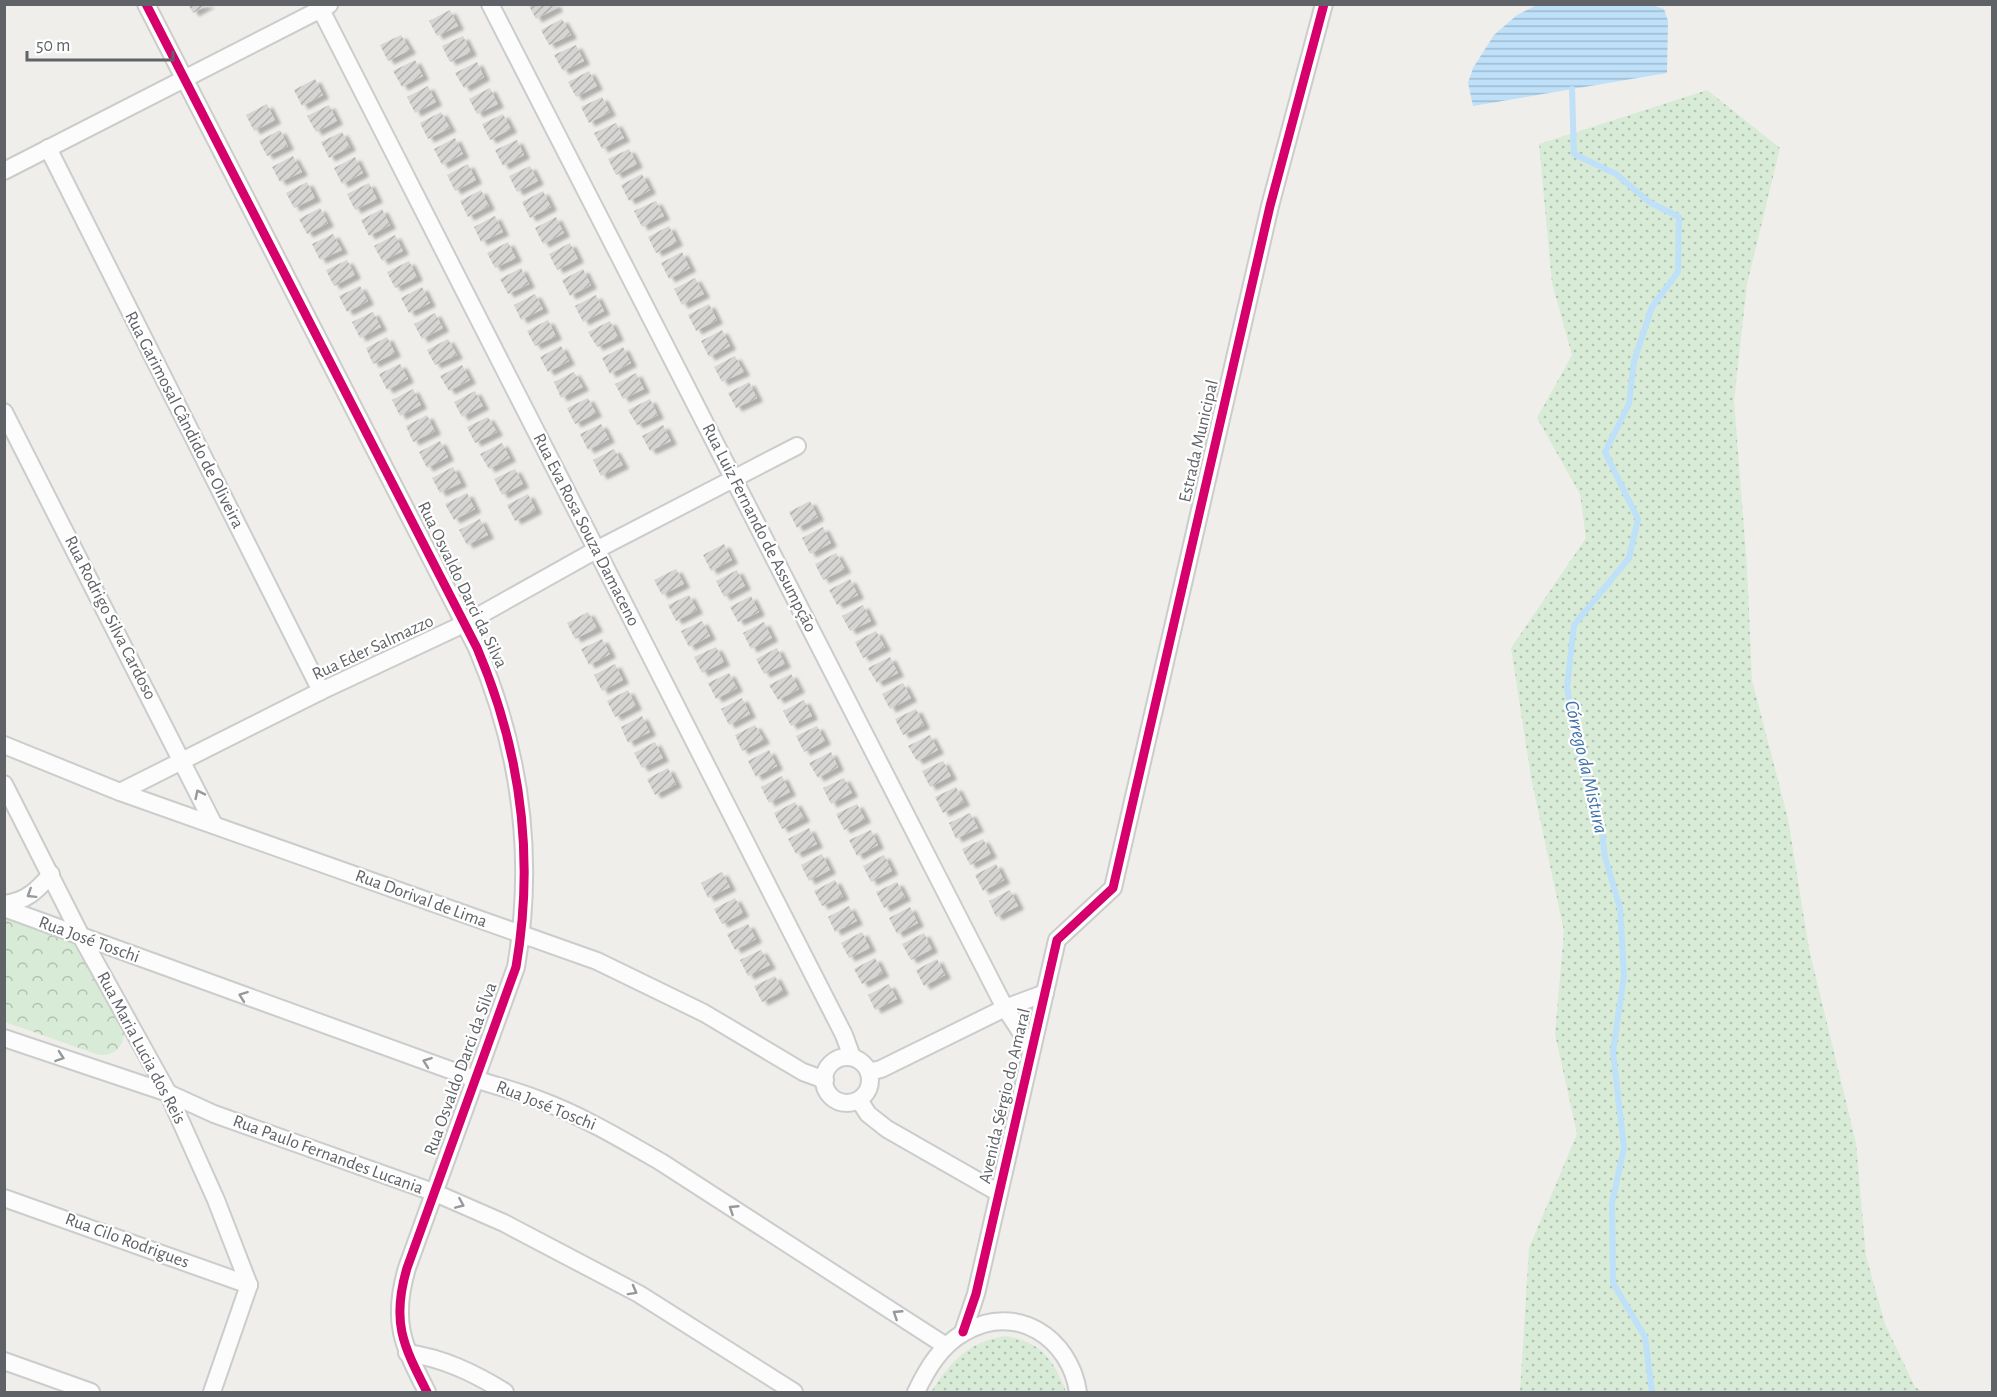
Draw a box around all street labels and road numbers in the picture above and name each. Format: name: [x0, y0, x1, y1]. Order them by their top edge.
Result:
street label: Rua Garimosal Cândido de Oliveira: [121, 309, 247, 531]
street label: Estrada Municipal: [1176, 378, 1222, 504]
street label: Rua Luiz Fernando de Assumpção: [698, 421, 820, 635]
street label: Rua Eva Rosa Souza Damaceno: [529, 431, 643, 629]
street label: Rua Osvaldo Darci da Silva: [414, 499, 510, 671]
street label: Rua Rodrigo Silva Cardoso: [61, 533, 159, 703]
street label: Rua Eder Salmazzo: [309, 612, 437, 684]
street label: Rua Dorival de Lima: [353, 867, 489, 931]
street label: Rua José Toschi: [36, 913, 142, 967]
street label: Rua Maria Lucia dos Reis: [93, 969, 189, 1127]
street label: Rua Osvaldo Darci da Silva: [421, 980, 501, 1158]
street label: Avenida Sérgio do Amaral: [976, 1007, 1034, 1185]
street label: Rua José Toschi: [494, 1078, 598, 1134]
street label: Rua Paulo Fernandes Lucania: [230, 1112, 426, 1198]
street label: Rua Cilo Rodrigues: [63, 1210, 191, 1272]

